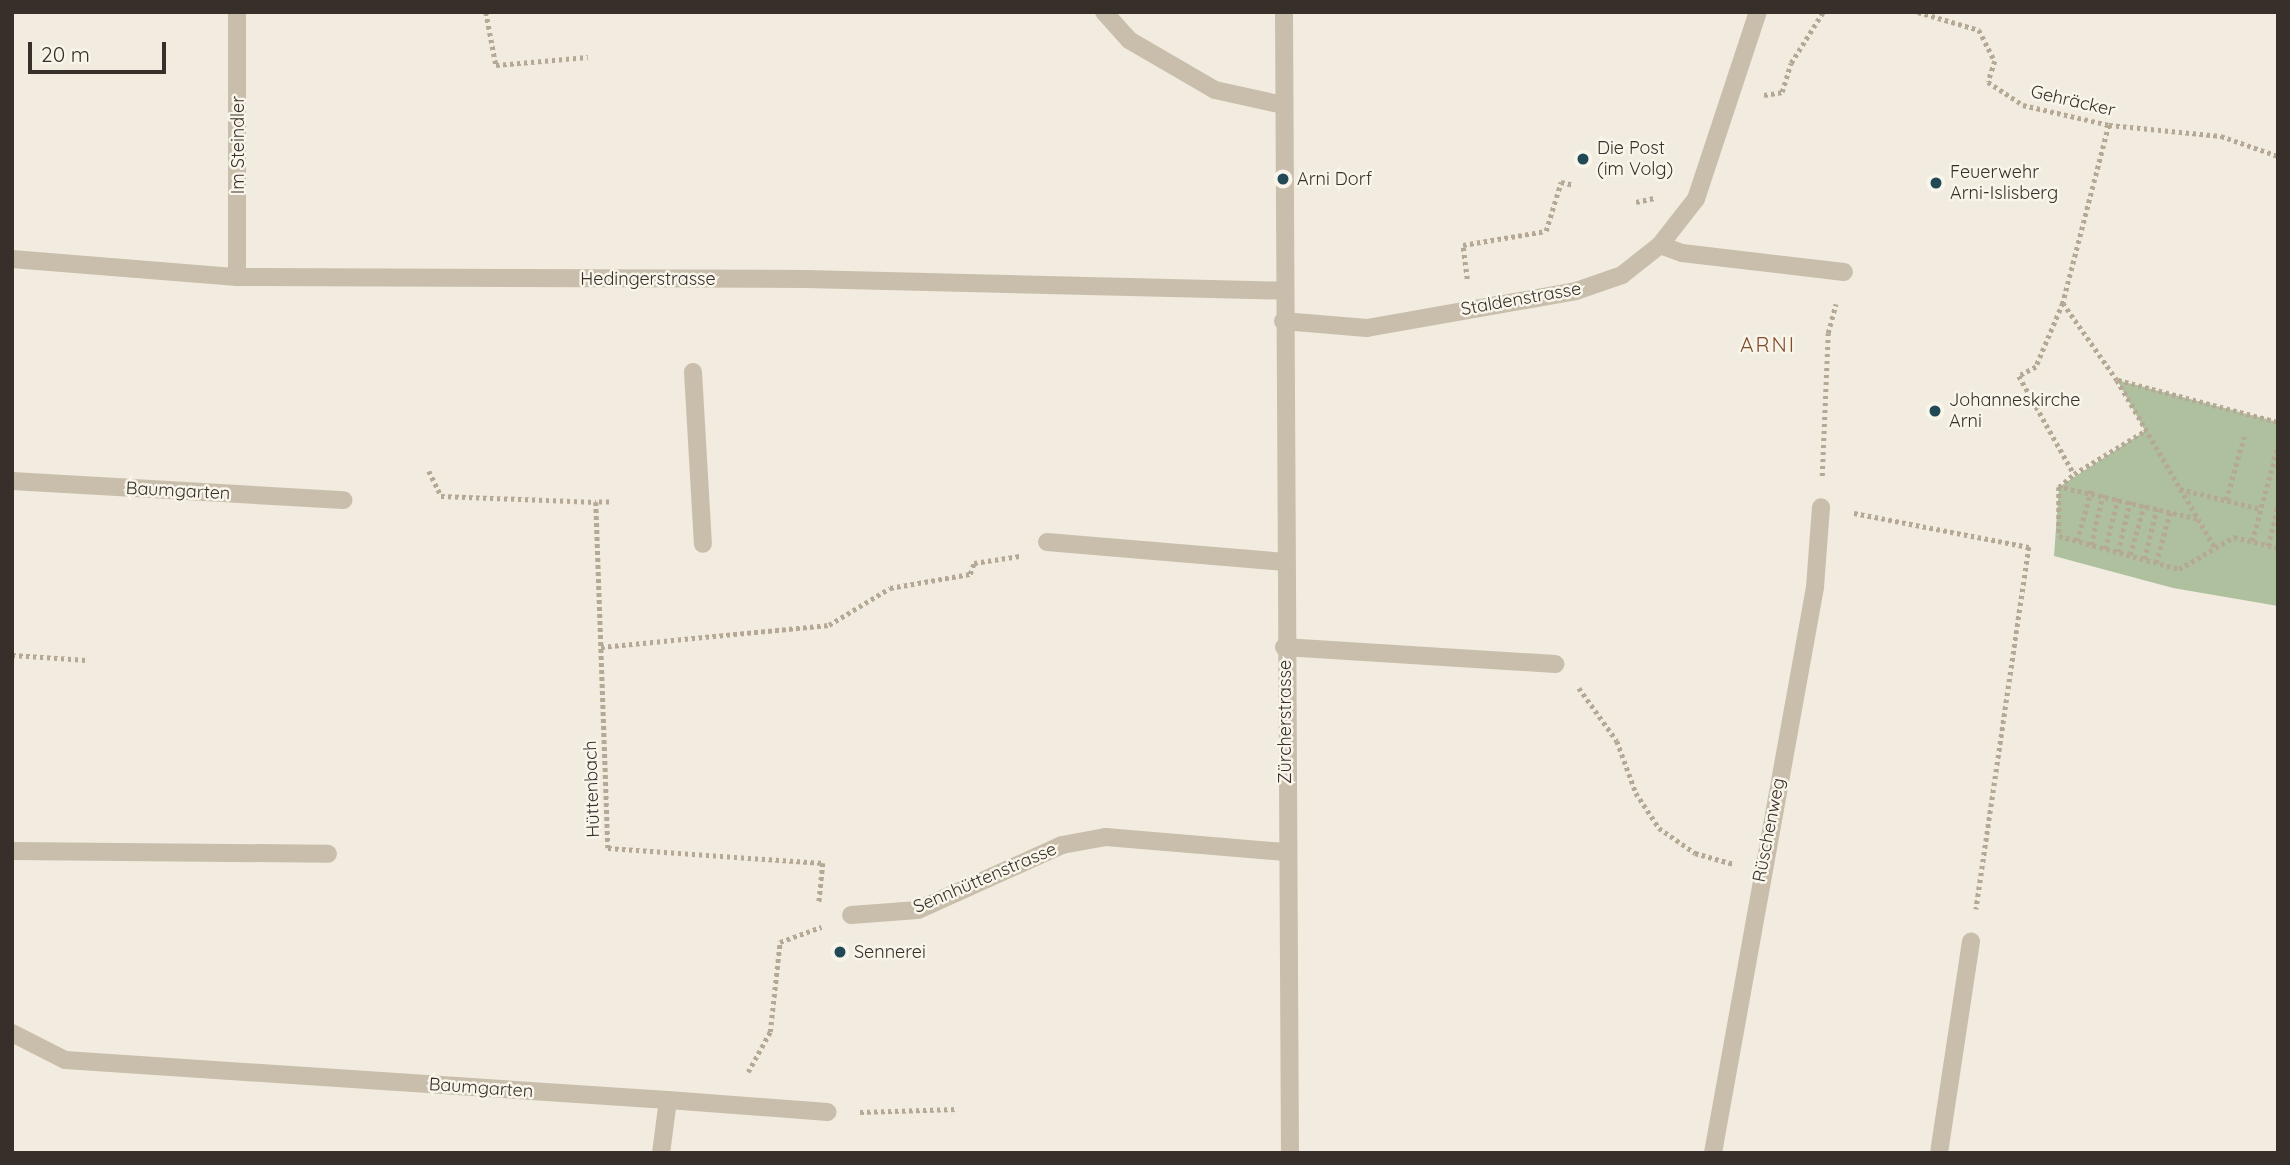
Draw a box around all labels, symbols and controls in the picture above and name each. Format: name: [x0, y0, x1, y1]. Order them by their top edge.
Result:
scale bar: [32, 28, 170, 72]
text: 20 m: [41, 41, 90, 67]
street label: Gehräcker: [2029, 81, 2117, 121]
street label: Im Steindler: [227, 96, 249, 194]
place label: Die Post (im Volg): [1597, 138, 1673, 180]
marker: Die Post (im Volg): [1575, 151, 1591, 167]
place label: Feuerwehr Arni-Islisberg: [1950, 162, 2058, 204]
place label: Arni Dorf: [1297, 168, 1372, 190]
marker: Arni Dorf: [1275, 171, 1291, 187]
marker: Feuerwehr Arni-Islisberg: [1928, 175, 1944, 191]
street label: Hedingerstrasse: [580, 268, 716, 290]
street label: Staldenstrasse: [1459, 278, 1583, 320]
district label: ARNI: [1740, 331, 1796, 357]
place label: Johanneskirche Arni: [1949, 390, 2080, 432]
marker: Johanneskirche Arni: [1927, 403, 1943, 419]
street label: Baumgarten: [125, 477, 231, 505]
street label: Zürcherstrasse: [1274, 660, 1296, 784]
street label: Hüttenbach: [580, 740, 604, 838]
street label: Rüschenweg: [1748, 776, 1790, 884]
street label: Sennhüttenstrasse: [910, 838, 1060, 918]
place label: Sennerei: [854, 941, 926, 963]
marker: Sennerei: [832, 944, 848, 960]
street label: Baumgarten: [428, 1074, 534, 1102]

